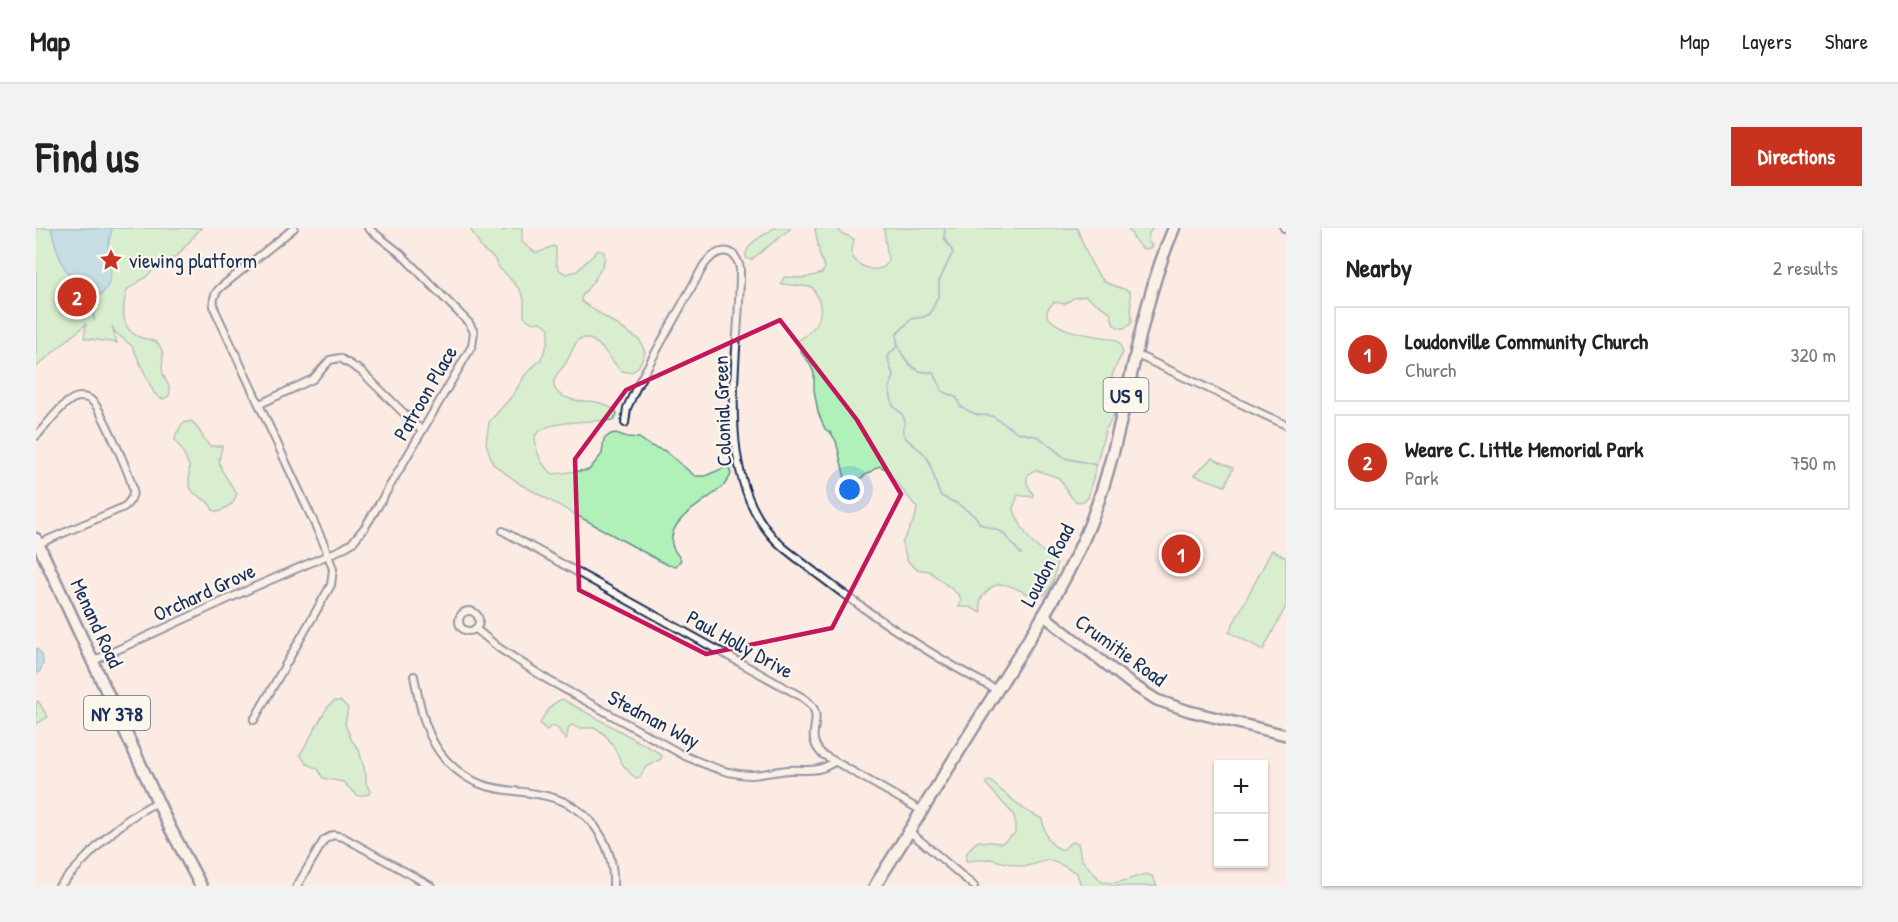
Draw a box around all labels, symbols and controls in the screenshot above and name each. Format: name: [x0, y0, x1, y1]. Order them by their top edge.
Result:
text: Map: [30, 22, 70, 60]
text: Map: [1680, 27, 1709, 56]
text: Layers: [1742, 27, 1792, 56]
text: Share: [1825, 27, 1868, 56]
button: Directions: [1731, 127, 1862, 186]
text: Find us: [36, 128, 139, 185]
place label: viewing platform: [129, 246, 257, 275]
place icon: viewing platform: [98, 247, 124, 273]
text: Nearby: [1346, 250, 1412, 285]
text: 2 results: [1773, 254, 1838, 281]
pin: 2: [58, 274, 96, 320]
text: Loudonville Community Church: [1405, 326, 1648, 356]
street label: Patroon Place: [386, 340, 464, 446]
text: 1: [1364, 341, 1371, 368]
text: 320 m: [1791, 341, 1836, 368]
street label: Colonial Green: [706, 355, 738, 467]
text: Church: [1405, 356, 1456, 383]
road number: US 9: [1104, 378, 1148, 412]
text: Weare C. Little Memorial Park: [1405, 434, 1643, 464]
text: 2: [1363, 449, 1372, 476]
text: 750 m: [1790, 449, 1836, 476]
text: Park: [1405, 464, 1438, 491]
your location: [835, 475, 864, 504]
street label: Loudon Road: [1013, 518, 1081, 612]
pin: 1: [1162, 532, 1200, 576]
street label: Orchard Grove: [148, 556, 260, 628]
street label: Menand Road: [64, 574, 130, 672]
street label: Paul Holly Drive: [681, 603, 799, 685]
street label: Crumitie Road: [1069, 607, 1173, 693]
street label: Stedman Way: [603, 683, 705, 755]
road number: NY 378: [84, 696, 150, 730]
map controls: [1214, 760, 1268, 868]
button: +: [1214, 760, 1268, 814]
button: −: [1214, 814, 1268, 868]

